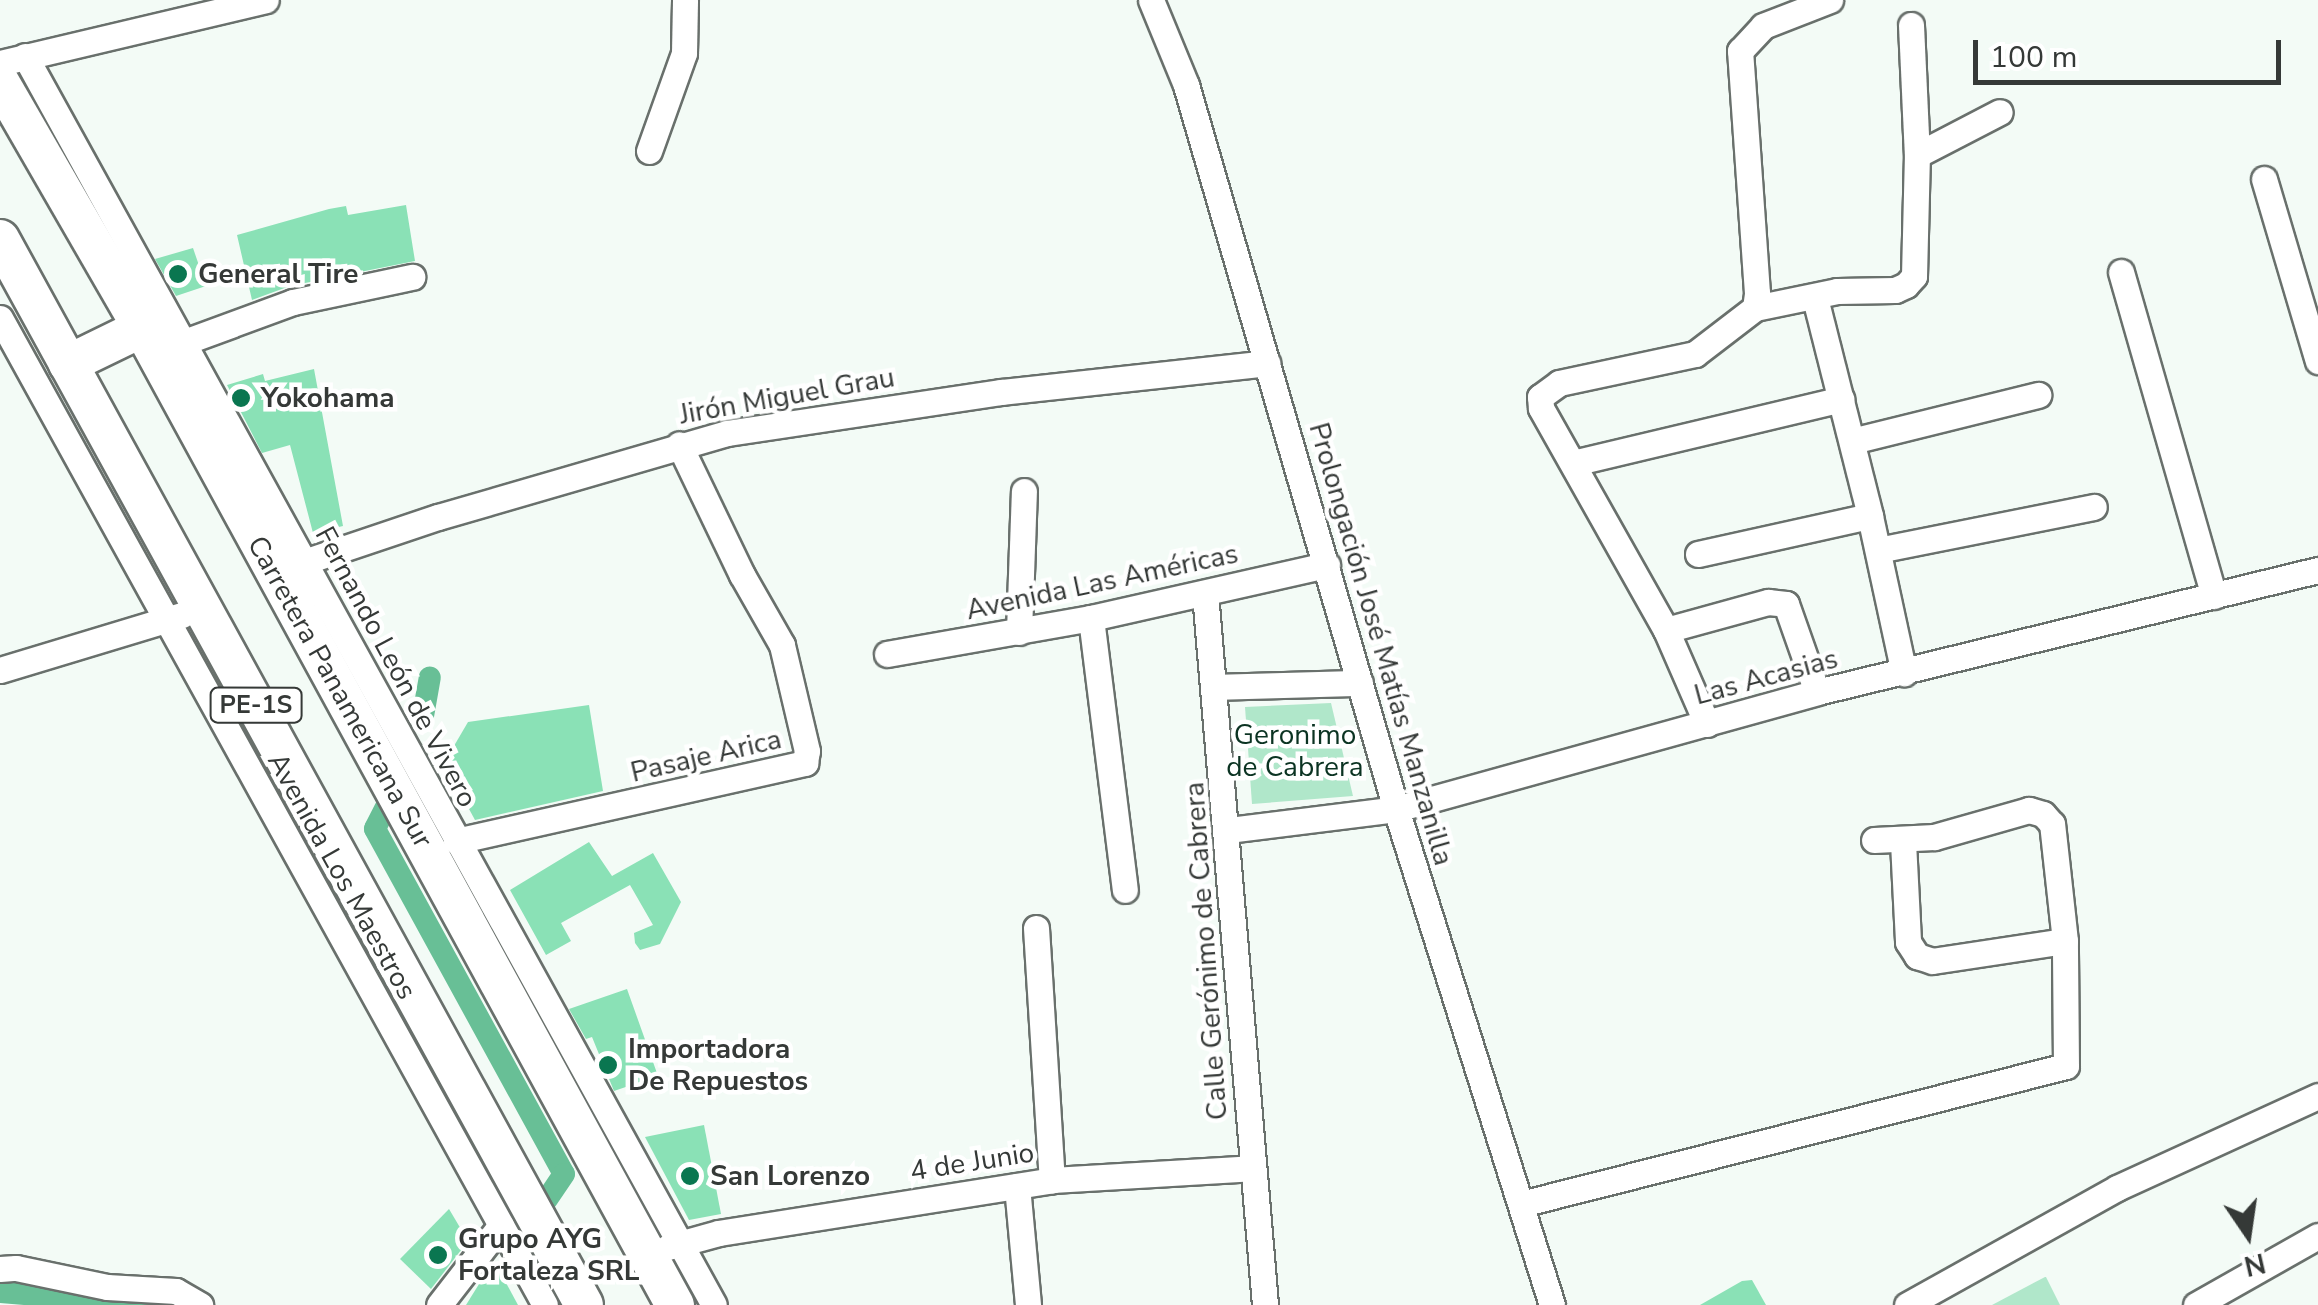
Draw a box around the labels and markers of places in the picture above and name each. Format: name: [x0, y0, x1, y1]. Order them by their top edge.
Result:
place label: General Tire: [198, 257, 358, 291]
marker: General Tire: [167, 263, 189, 285]
place label: Yokohama: [261, 381, 395, 415]
marker: Yokohama: [230, 387, 252, 409]
place label: Importadora De Repuestos: [628, 1032, 808, 1098]
marker: Importadora De Repuestos: [597, 1054, 619, 1076]
place label: San Lorenzo: [710, 1159, 870, 1193]
marker: San Lorenzo: [679, 1165, 701, 1187]
place label: Grupo AYG Fortaleza SRL: [458, 1222, 640, 1288]
marker: Grupo AYG Fortaleza SRL: [427, 1244, 449, 1266]

